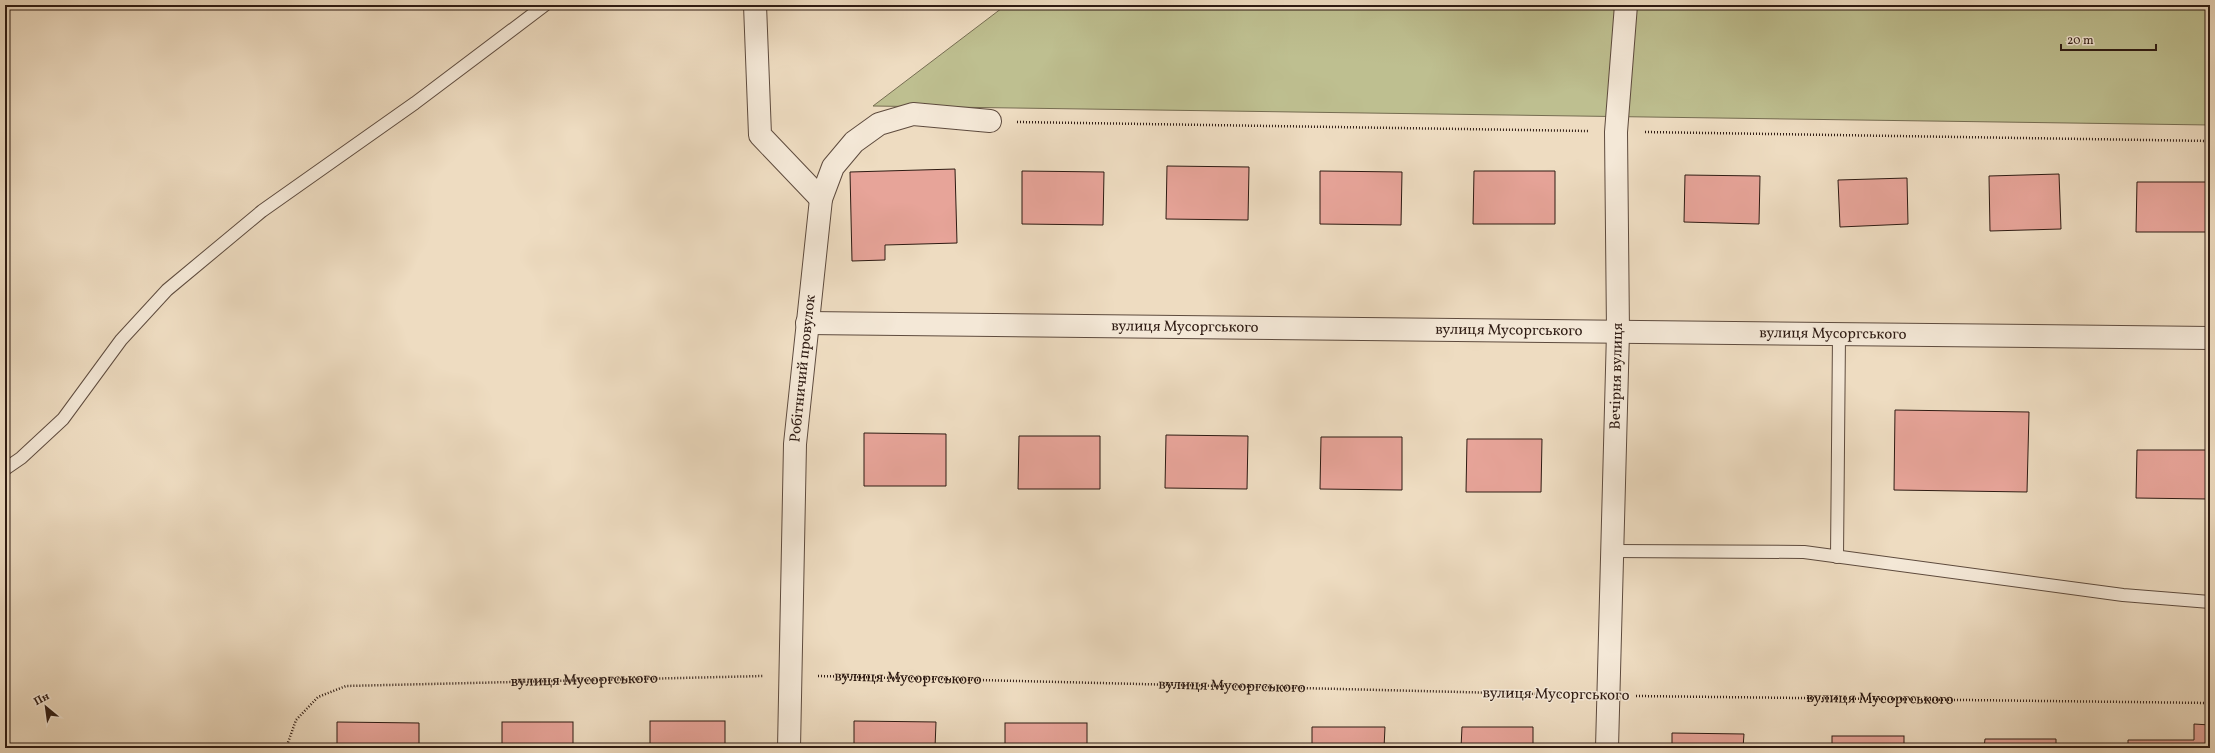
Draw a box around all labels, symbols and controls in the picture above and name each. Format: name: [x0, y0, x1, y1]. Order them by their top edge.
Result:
scale bar: [2061, 26, 2156, 52]
text: 20 m: [2067, 33, 2094, 49]
street label: Робітничий провулок: [785, 294, 821, 443]
street label: вулиця Мусоргського: [1111, 316, 1259, 338]
street label: вулиця Мусоргського: [1435, 319, 1583, 342]
street label: Вечірня вулиця: [1605, 322, 1629, 430]
street label: вулиця Мусоргського: [1759, 323, 1907, 345]
street label: вулиця Мусоргського: [834, 666, 982, 691]
street label: вулиця Мусоргського: [510, 668, 658, 693]
street label: вулиця Мусоргського: [1158, 674, 1306, 699]
street label: вулиця Мусоргського: [1482, 683, 1630, 707]
north arrow: [26, 687, 66, 727]
street label: вулиця Мусоргського: [1806, 688, 1954, 710]
text: Пн: [31, 689, 52, 710]

